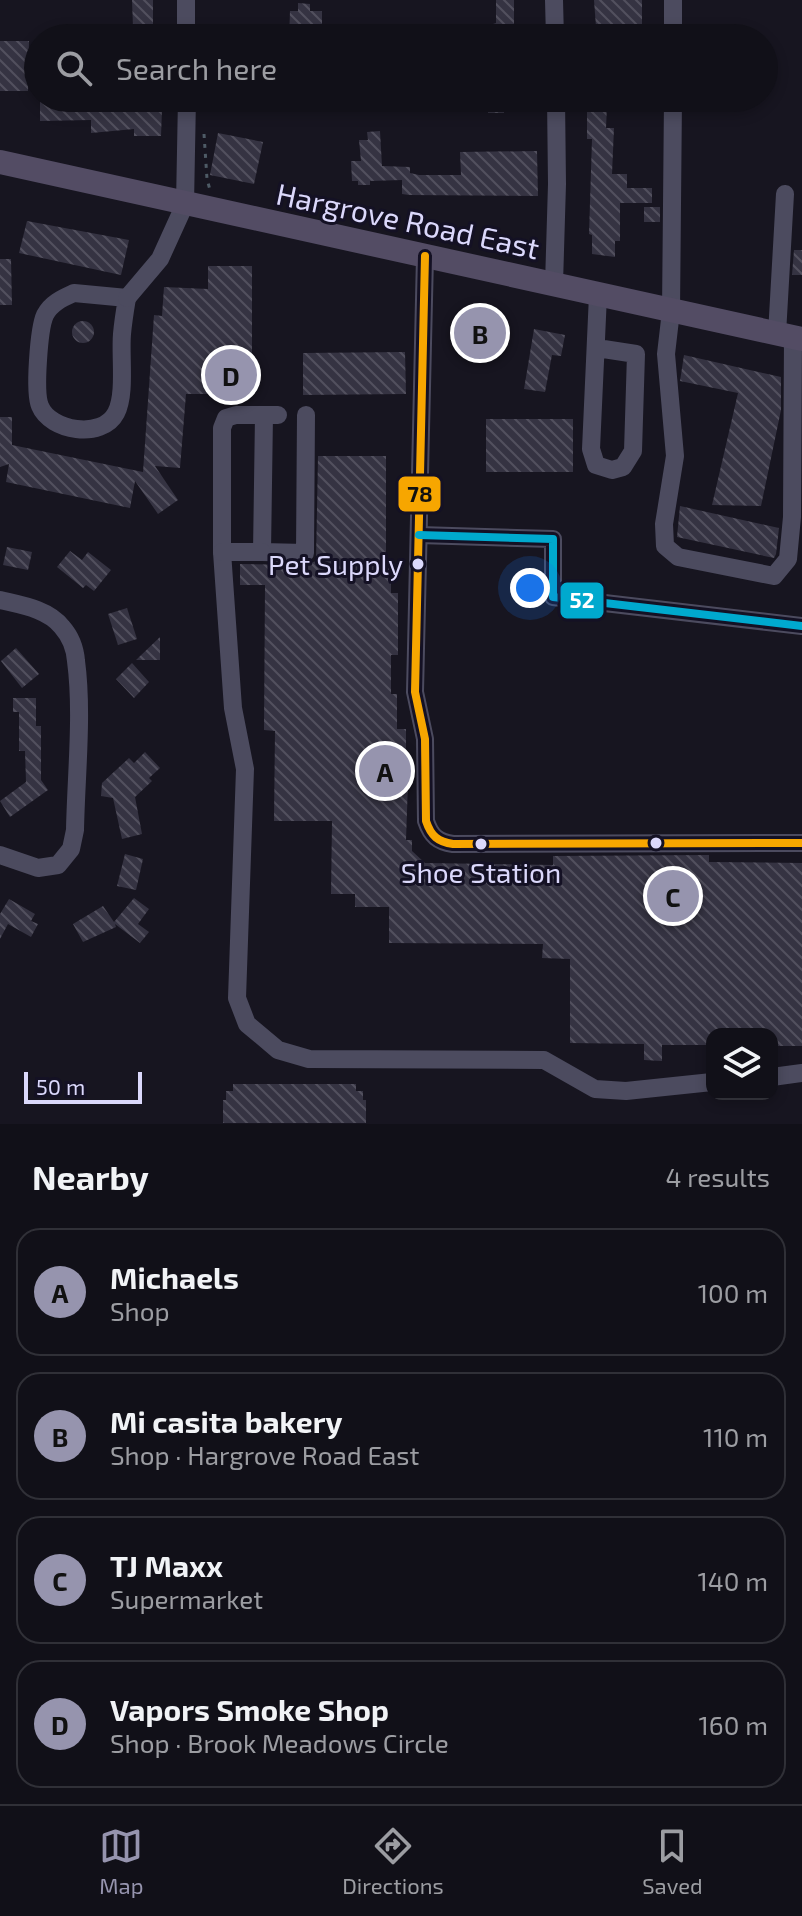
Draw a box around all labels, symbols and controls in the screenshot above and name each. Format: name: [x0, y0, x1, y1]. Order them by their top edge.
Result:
search box: [24, 24, 778, 112]
icon: search: [52, 46, 96, 90]
text: Search here: [116, 50, 277, 86]
street label: Hargrove Road East: [273, 175, 543, 265]
pin: B: [454, 303, 506, 363]
pin: D: [205, 345, 257, 405]
line badge: 78: [397, 475, 442, 513]
text: 78: [407, 480, 433, 506]
place label: Pet Supply: [268, 547, 403, 581]
marker: Pet Supply: [410, 556, 426, 572]
your location: [510, 568, 550, 608]
line badge: 52: [559, 581, 605, 620]
text: 52: [570, 586, 594, 612]
pin: A: [359, 741, 411, 801]
unlabelled marker: [648, 835, 664, 851]
marker: Shoe Station: [473, 836, 489, 852]
place label: Shoe Station: [401, 855, 561, 889]
pin: C: [647, 866, 699, 926]
map controls: [706, 1028, 778, 1100]
button: layers: [706, 1028, 778, 1100]
scale bar: [24, 1068, 142, 1104]
text: 50 m: [36, 1073, 85, 1099]
text: Nearby: [32, 1156, 149, 1197]
text: 4 results: [665, 1161, 770, 1192]
text: Michaels: [110, 1259, 239, 1295]
text: A: [52, 1277, 68, 1308]
text: 100 m: [698, 1277, 768, 1308]
text: Shop: [110, 1295, 170, 1326]
text: Mi casita bakery: [110, 1403, 343, 1439]
text: B: [52, 1421, 68, 1452]
text: 110 m: [703, 1421, 768, 1452]
text: Shop · Hargrove Road East: [110, 1439, 419, 1470]
text: TJ Maxx: [110, 1547, 223, 1583]
text: C: [52, 1565, 68, 1596]
text: 140 m: [697, 1565, 768, 1596]
text: Supermarket: [110, 1583, 263, 1614]
text: Vapors Smoke Shop: [110, 1691, 389, 1727]
text: D: [51, 1709, 69, 1740]
text: 160 m: [699, 1709, 768, 1740]
text: Shop · Brook Meadows Circle: [110, 1727, 449, 1758]
tab: Map: [99, 1824, 143, 1898]
tab: Directions: [342, 1824, 444, 1898]
tab: Saved: [642, 1824, 703, 1898]

